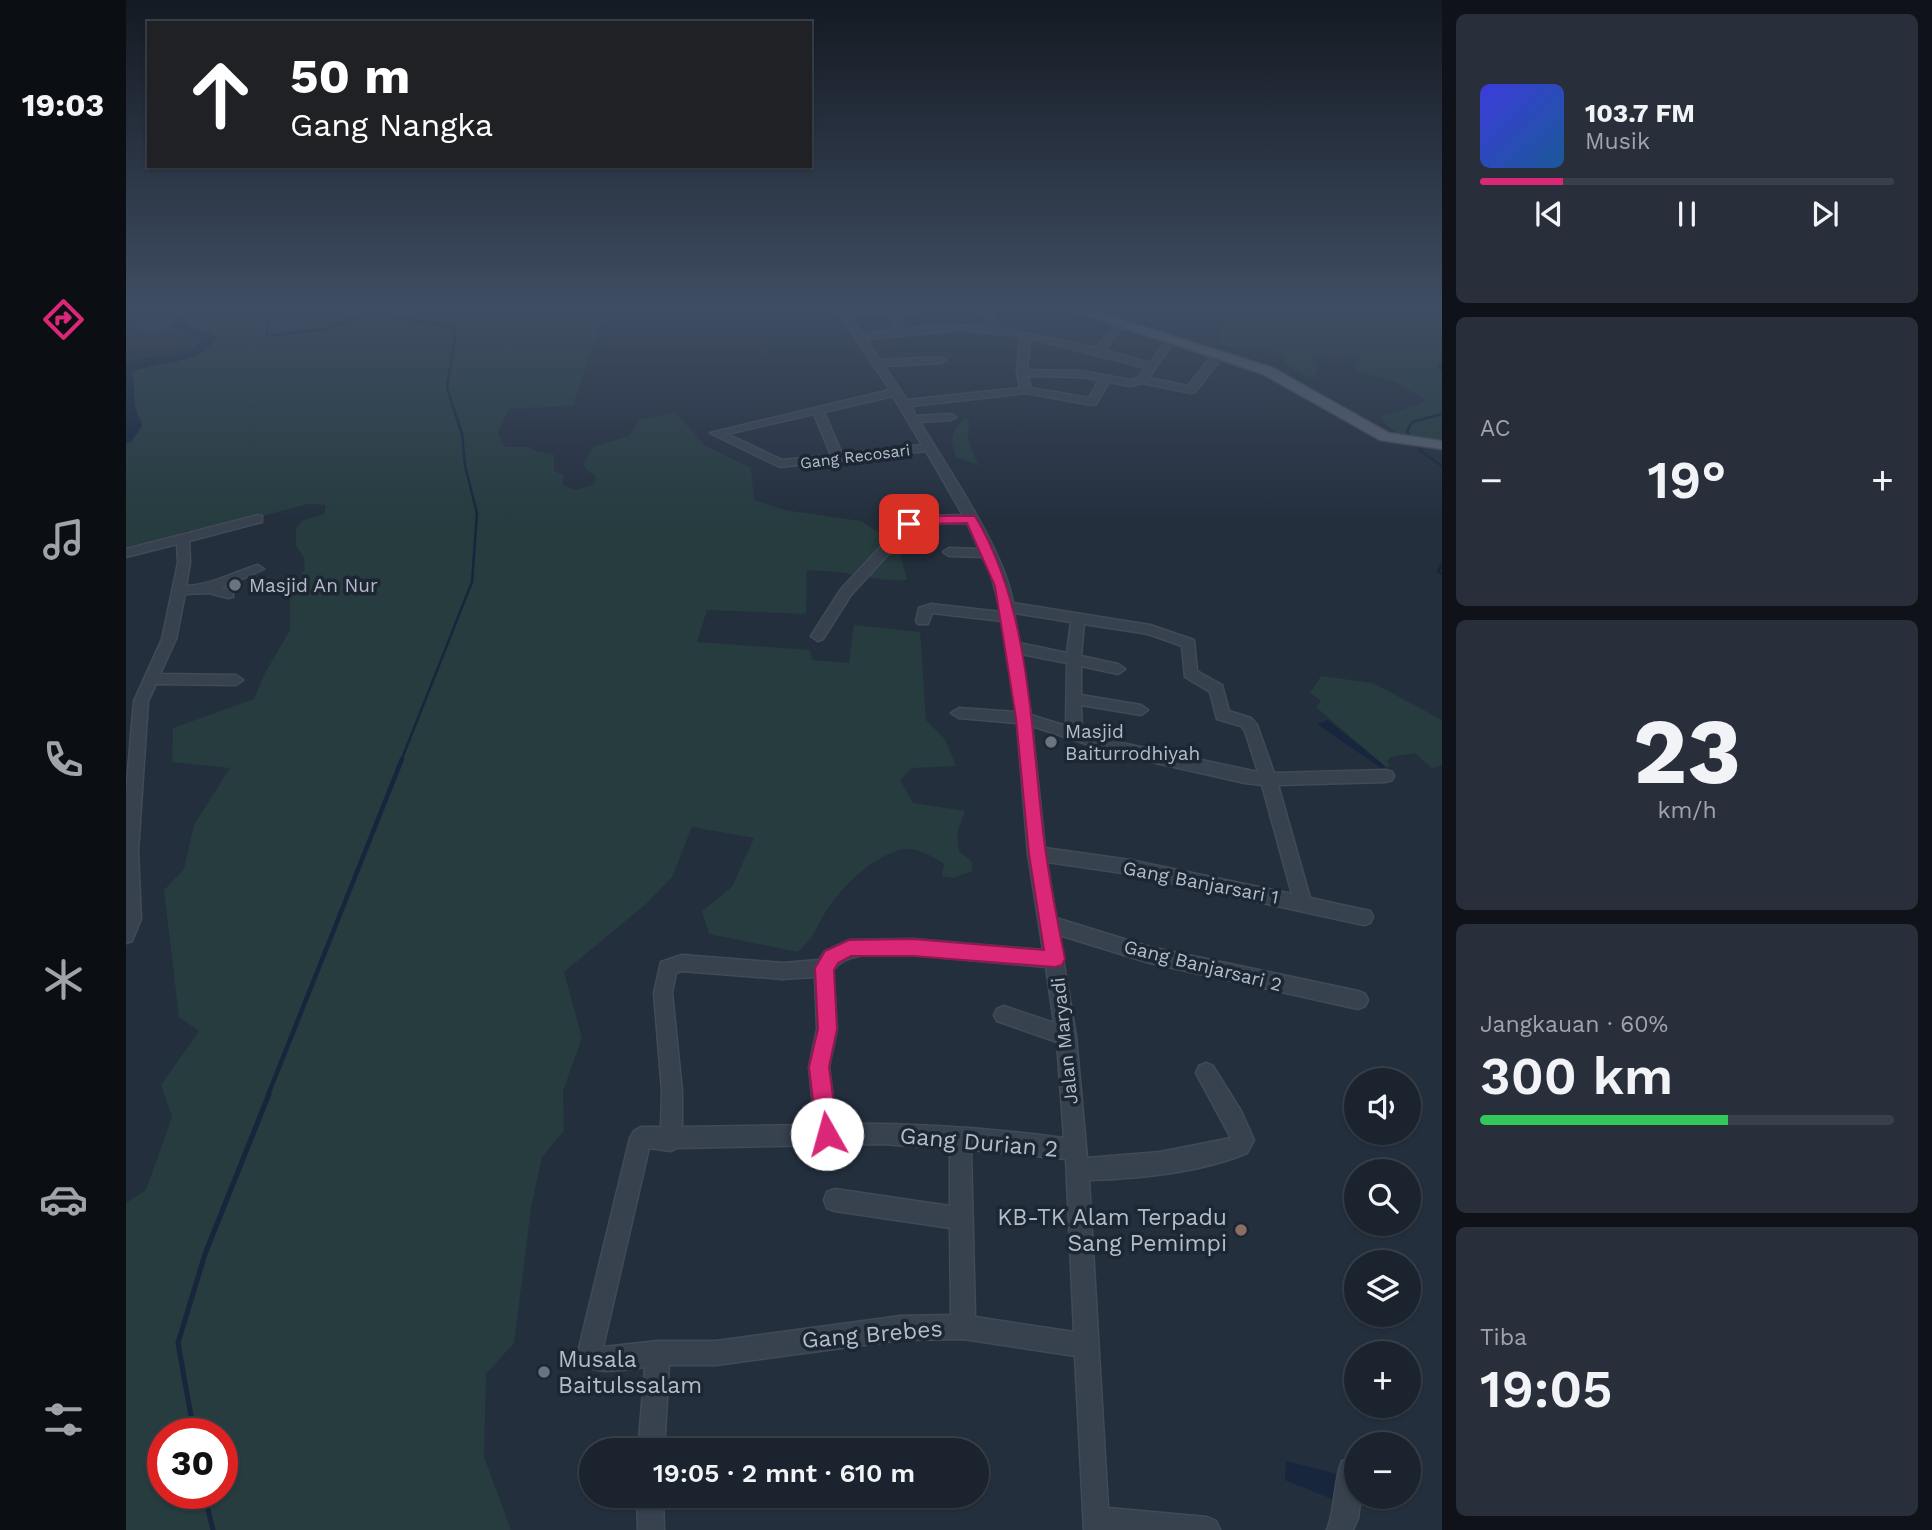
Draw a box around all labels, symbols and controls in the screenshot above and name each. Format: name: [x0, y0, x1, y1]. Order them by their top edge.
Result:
text: 50 m: [290, 47, 410, 105]
icon: ahead: [175, 49, 266, 140]
text: 19:03: [22, 86, 104, 124]
text: 103.7 FM: [1585, 98, 1695, 128]
text: Gang Nangka: [290, 106, 493, 144]
text: Musik: [1585, 128, 1650, 155]
icon: previous: [1530, 195, 1568, 233]
icon: pause: [1668, 195, 1706, 233]
icon: next: [1806, 195, 1844, 233]
icon: directions: [39, 295, 88, 344]
text: AC: [1480, 415, 1510, 442]
street label: Gang Recosari: [799, 440, 911, 473]
text: 19°: [1648, 450, 1726, 511]
text: −: [1480, 458, 1503, 502]
text: +: [1871, 458, 1894, 502]
pin: [879, 494, 939, 554]
icon: arrive: [890, 505, 928, 543]
icon: music: [39, 515, 88, 564]
place label: Masjid An Nur: [249, 574, 378, 597]
marker: Masjid An Nur: [227, 577, 243, 593]
text: 23: [1633, 698, 1741, 805]
place label: Masjid Baiturrodhiyah: [1065, 720, 1200, 765]
marker: Masjid Baiturrodhiyah: [1043, 734, 1059, 750]
icon: phone: [39, 735, 88, 784]
text: km/h: [1657, 797, 1717, 824]
street label: Gang Banjarsari 1: [1121, 856, 1281, 909]
street label: Gang Banjarsari 2: [1121, 935, 1284, 996]
icon: climate: [39, 955, 88, 1004]
street label: Jalan Maryadi: [1046, 976, 1083, 1106]
text: Jangkauan · 60%: [1480, 1011, 1668, 1038]
text: 300 km: [1480, 1046, 1673, 1107]
map controls: [1344, 1068, 1421, 1509]
button: sound: [1344, 1068, 1421, 1145]
position arrow: [790, 1097, 864, 1171]
street label: Gang Durian 2: [899, 1122, 1059, 1163]
button: search: [1344, 1159, 1421, 1236]
icon: car: [39, 1175, 88, 1224]
place label: KB-TK Alam Terpadu Sang Pemimpi: [997, 1204, 1227, 1257]
marker: KB-TK Alam Terpadu Sang Pemimpi: [1233, 1222, 1249, 1238]
button: layers: [1344, 1250, 1421, 1327]
street label: Gang Brebes: [801, 1315, 944, 1354]
text: Tiba: [1480, 1324, 1527, 1351]
button: +: [1344, 1341, 1421, 1418]
place label: Musala Baitulssalam: [558, 1346, 702, 1399]
text: 19:05: [1480, 1359, 1612, 1420]
marker: Musala Baitulssalam: [536, 1364, 552, 1380]
icon: filters: [39, 1395, 88, 1444]
speed limit sign: 30: [147, 1418, 238, 1509]
button: −: [1344, 1432, 1421, 1509]
text: 19:05 · 2 mnt · 610 m: [653, 1458, 915, 1488]

